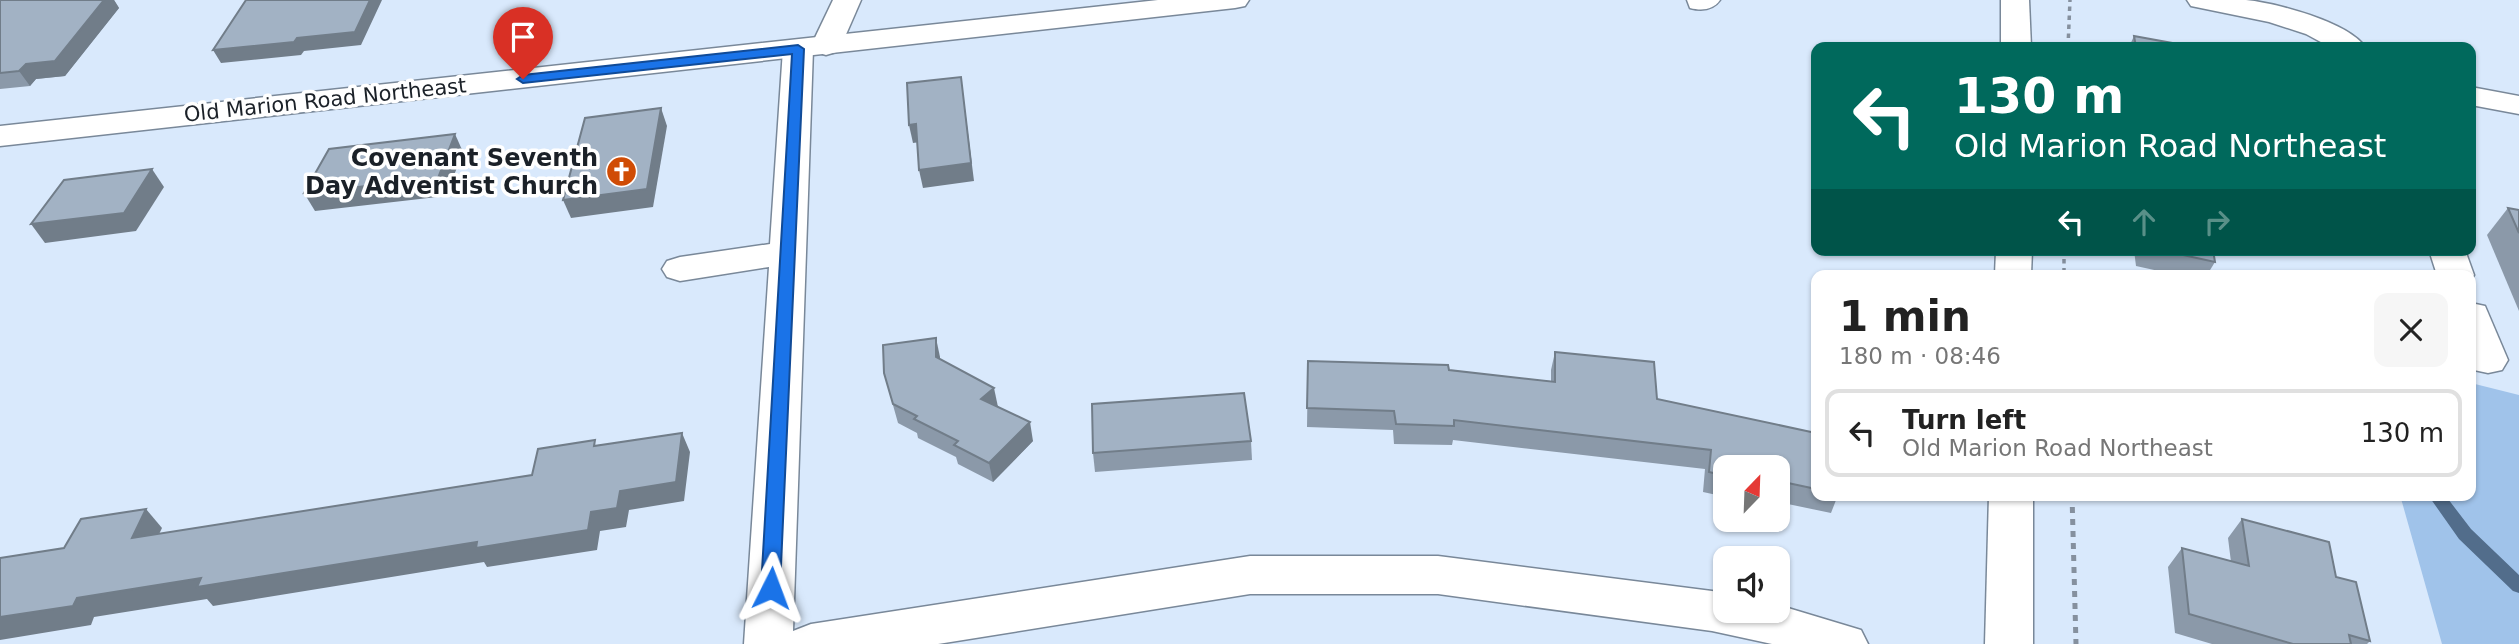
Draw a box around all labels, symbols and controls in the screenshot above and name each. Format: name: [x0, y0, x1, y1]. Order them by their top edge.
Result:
pin: [493, 7, 553, 79]
icon: arrive: [504, 18, 542, 56]
text: 130 m: [1954, 68, 2124, 125]
icon: left: [1839, 70, 1930, 161]
street label: Old Marion Road Northeast: [183, 73, 467, 127]
text: Old Marion Road Northeast: [1954, 127, 2386, 165]
place label: Covenant Seventh Day Adventist Church: [305, 144, 598, 200]
church icon: Covenant Seventh Day Adventist Church: [604, 155, 638, 189]
icon: left: [2052, 203, 2090, 241]
icon: ahead: [2125, 203, 2163, 241]
icon: right: [2198, 203, 2236, 241]
text: 1 min: [1839, 292, 1971, 341]
button: close: [2374, 293, 2448, 367]
text: 180 m · 08:46: [1839, 343, 2001, 369]
text: Turn left: [1902, 405, 2026, 435]
icon: left: [1843, 414, 1881, 452]
text: 130 m: [2361, 418, 2444, 448]
text: Old Marion Road Northeast: [1902, 435, 2213, 461]
north arrow: [1713, 455, 1790, 532]
map controls: [1713, 455, 1790, 623]
button: sound: [1713, 546, 1790, 623]
position arrow: [734, 551, 808, 625]

